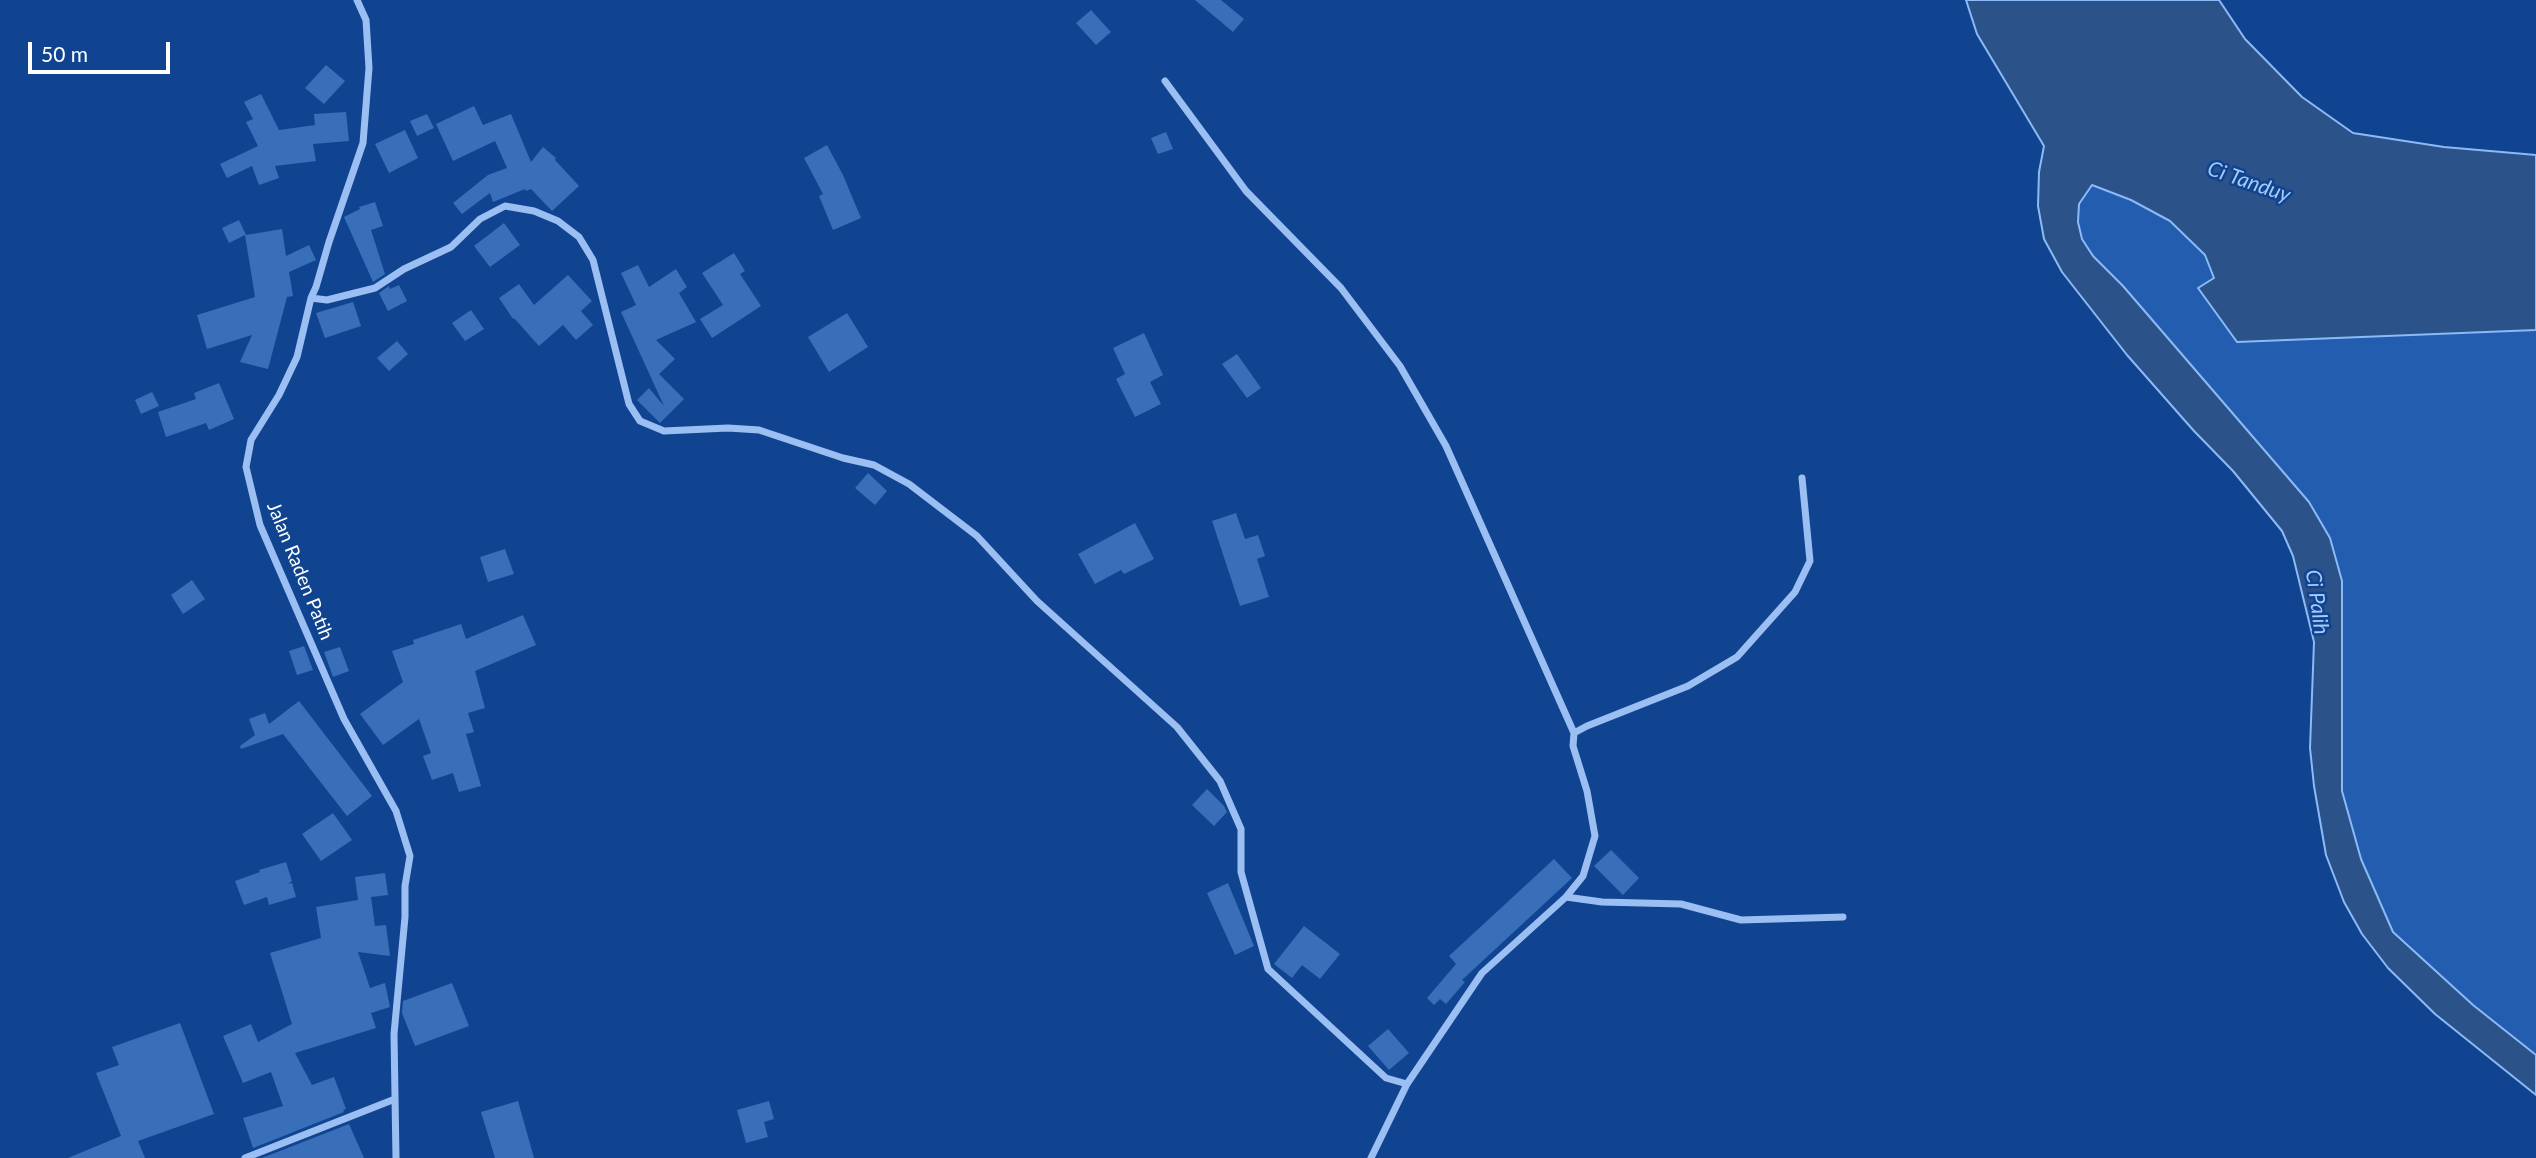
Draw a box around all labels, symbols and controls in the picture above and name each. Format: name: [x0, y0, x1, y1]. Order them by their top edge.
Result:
scale bar: [32, 28, 173, 72]
text: 50 m: [41, 41, 88, 66]
water label: Ci Tanduy: [2204, 156, 2294, 208]
street label: Jalan Raden Patih: [262, 499, 338, 643]
water label: Ci Palih: [2300, 568, 2334, 636]

